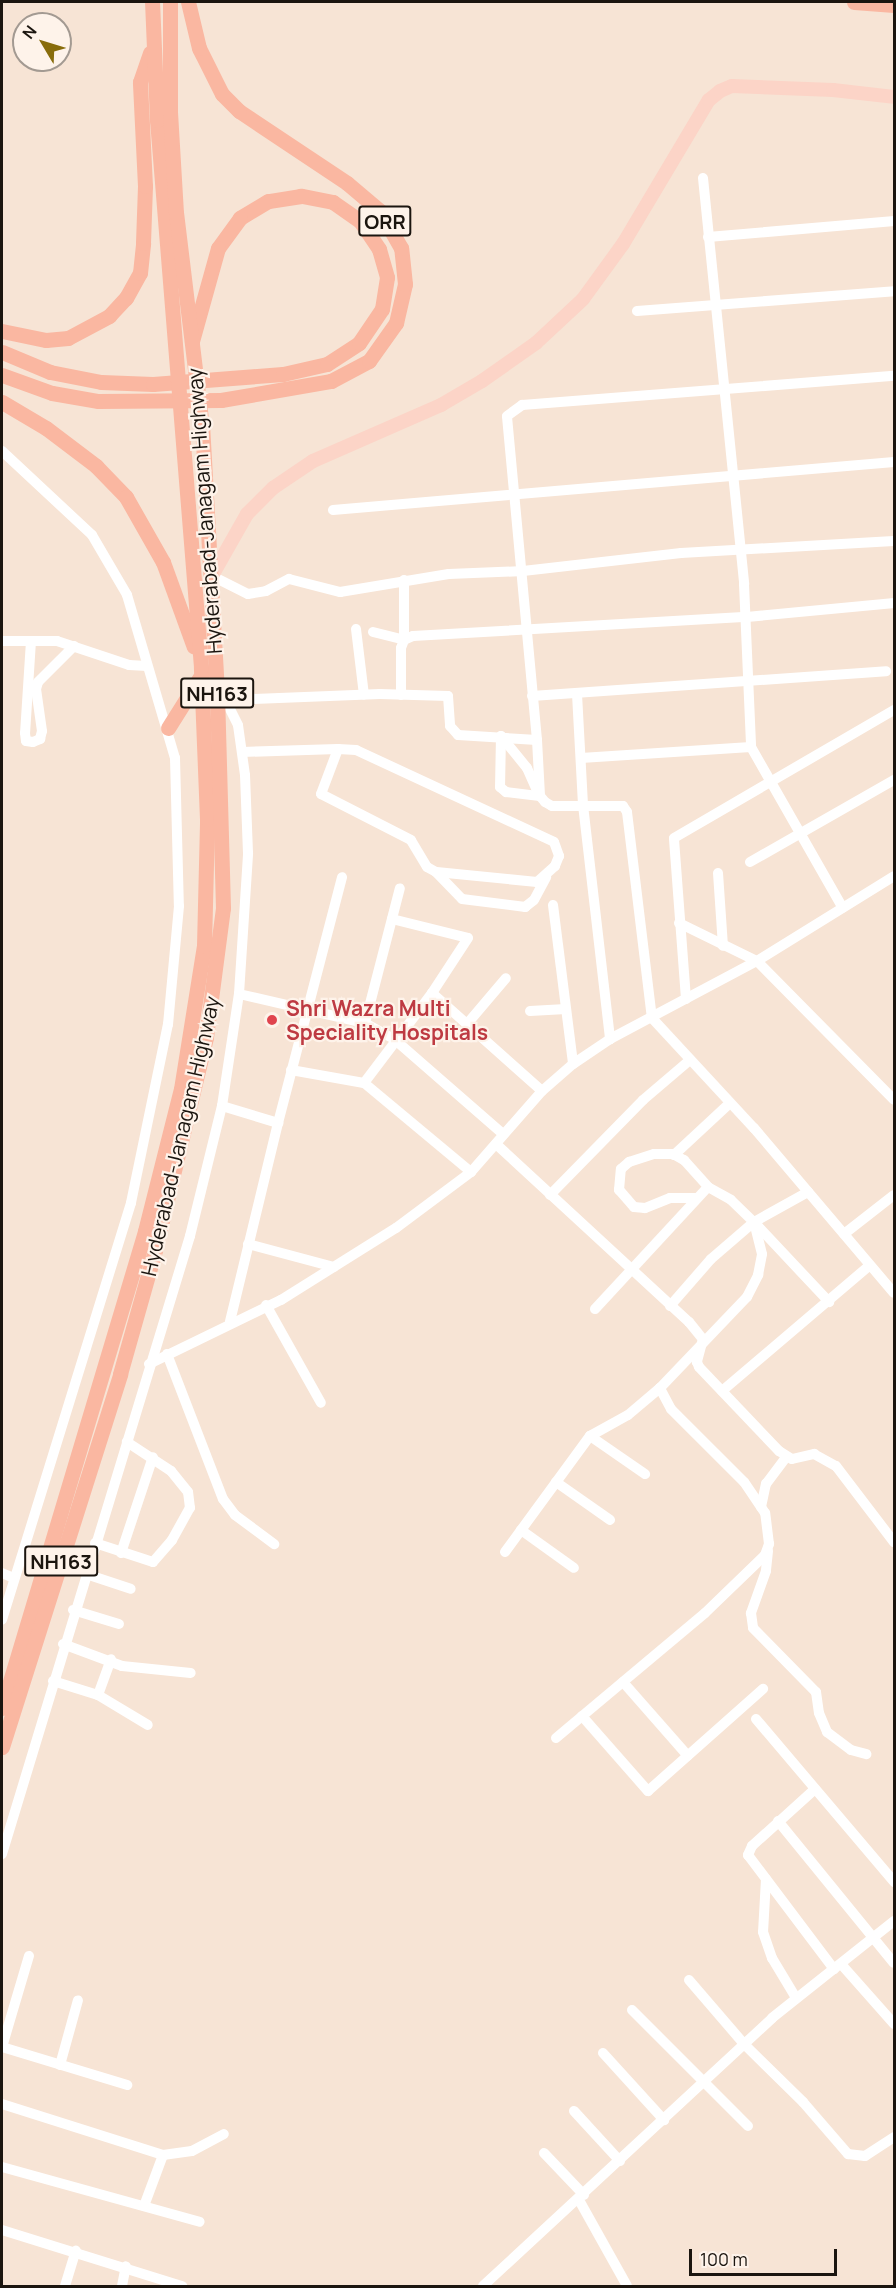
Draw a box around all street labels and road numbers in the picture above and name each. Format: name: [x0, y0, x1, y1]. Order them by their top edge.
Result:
road number: ORR: [358, 204, 412, 238]
street label: Hyderabad-Janagam Highway: [181, 367, 227, 655]
road number: NH163: [180, 676, 254, 710]
street label: Hyderabad-Janagam Highway: [135, 993, 225, 1279]
road number: NH163: [23, 1544, 98, 1578]

